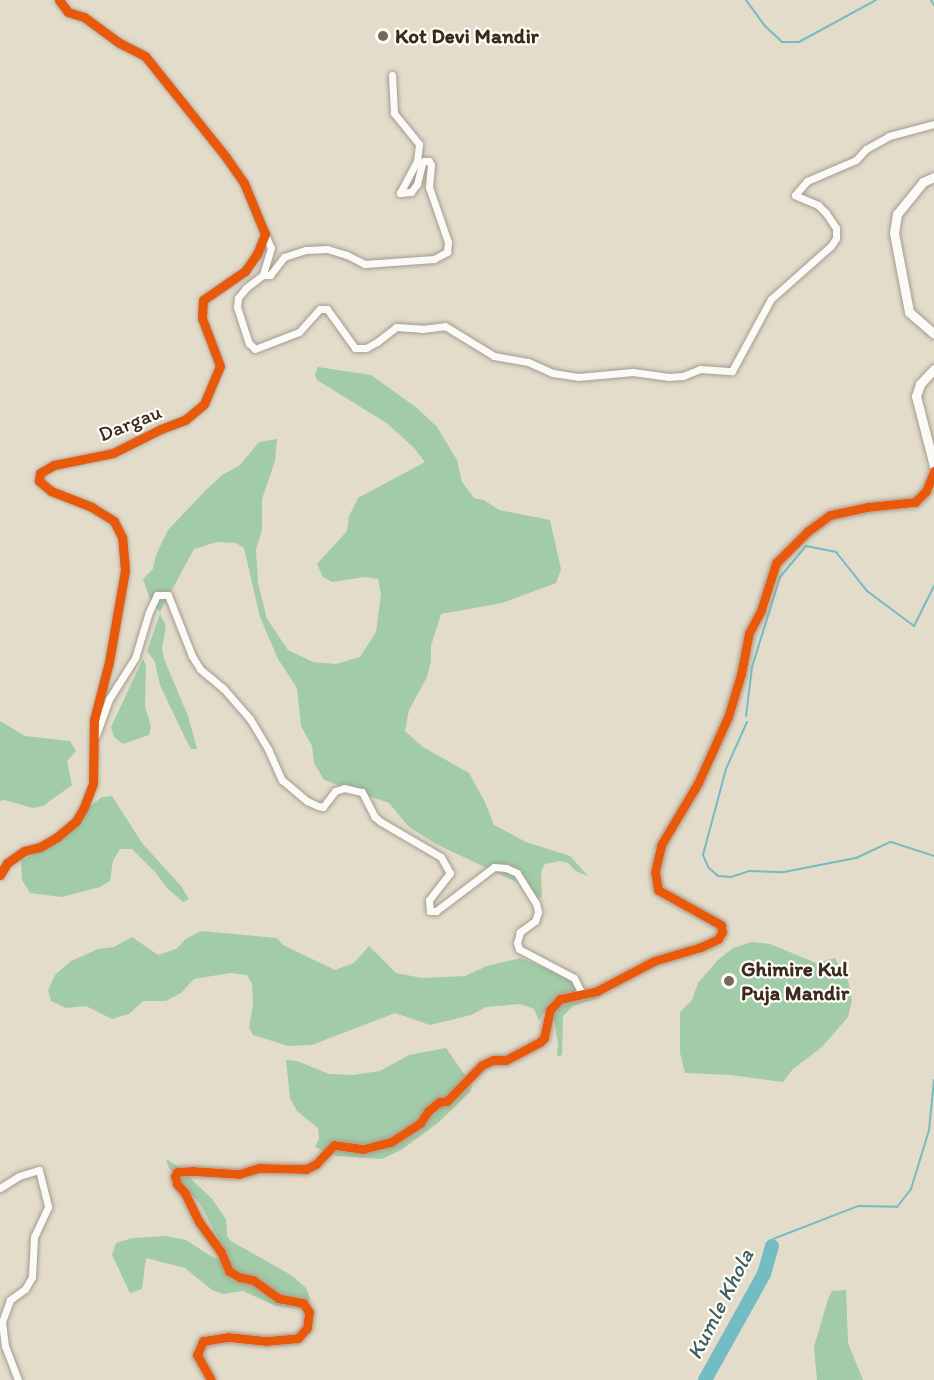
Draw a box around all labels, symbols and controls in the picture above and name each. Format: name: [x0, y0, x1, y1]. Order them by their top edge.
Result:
place label: Kot Devi Mandir: [395, 23, 540, 49]
marker: Kot Devi Mandir: [376, 29, 390, 43]
street label: Dargau: [95, 399, 165, 447]
place label: Ghimire Kul Puja Mandir: [741, 956, 849, 1006]
marker: Ghimire Kul Puja Mandir: [722, 974, 736, 988]
water label: Kumle Khola: [681, 1244, 759, 1364]

